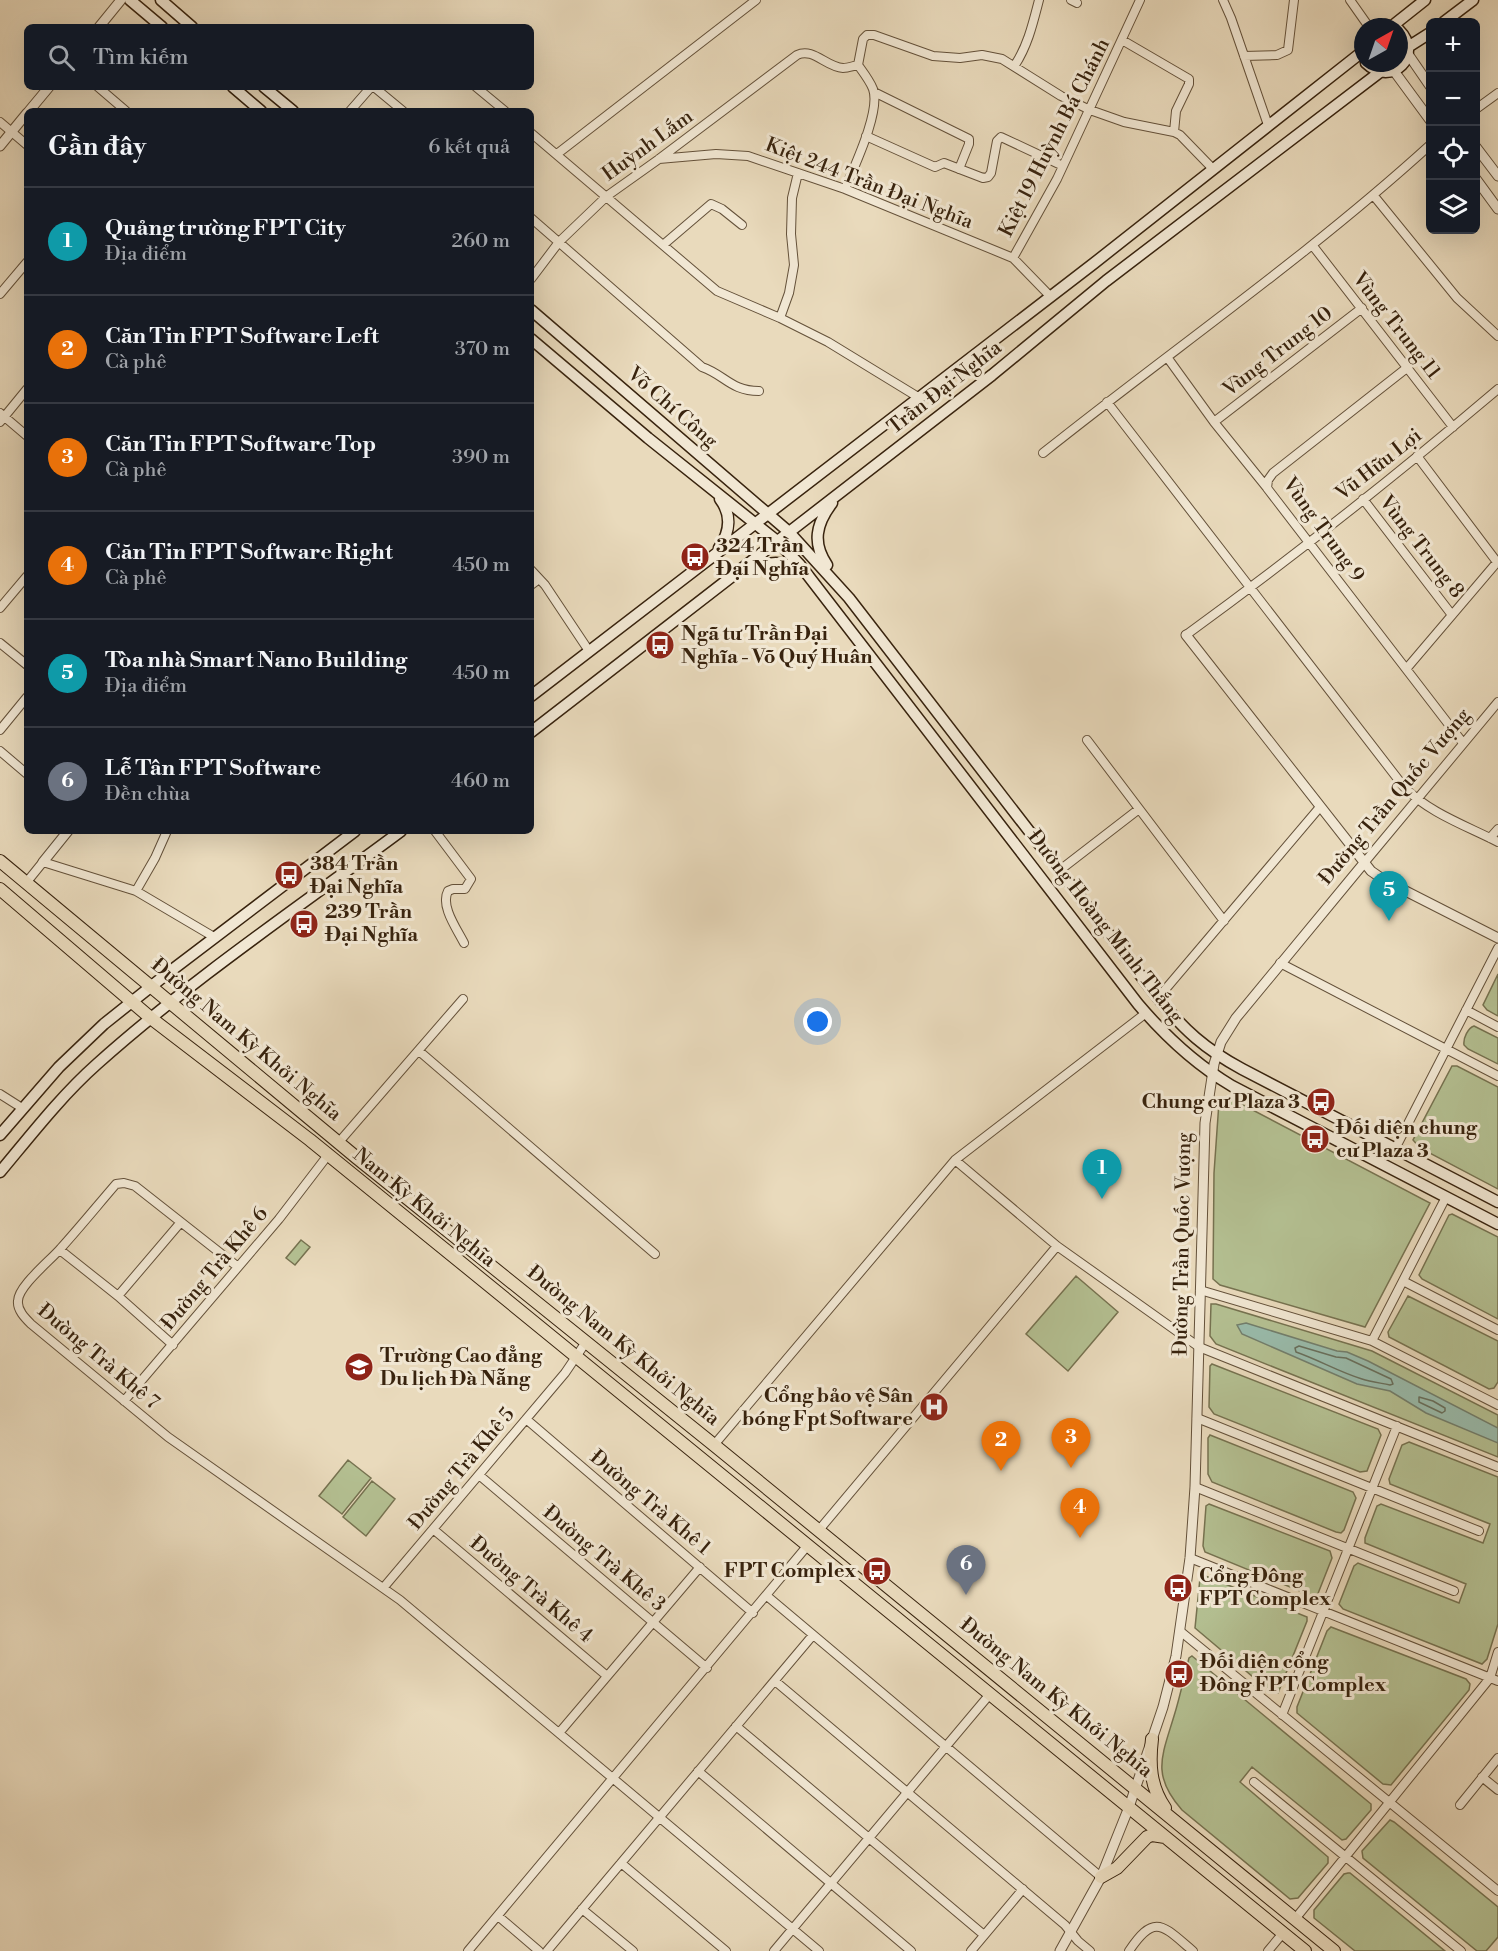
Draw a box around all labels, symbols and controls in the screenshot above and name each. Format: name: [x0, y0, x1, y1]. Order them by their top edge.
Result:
north arrow: [1354, 18, 1408, 72]
map controls: [1426, 18, 1480, 234]
button: +: [1426, 18, 1480, 72]
search box: [24, 24, 534, 90]
street label: Kiệt 19 Huỳnh Bá Chánh: [994, 34, 1116, 242]
icon: search: [45, 41, 78, 74]
text: Tìm kiếm: [93, 44, 189, 71]
button: −: [1426, 72, 1480, 126]
street label: Huỳnh Lắm: [598, 104, 699, 187]
button: locate: [1426, 126, 1480, 180]
text: Gần đây: [48, 131, 146, 163]
street label: Kiệt 244 Trần Đại Nghĩa: [762, 133, 977, 236]
text: 6 kết quả: [428, 135, 510, 160]
button: layers: [1426, 180, 1480, 234]
text: Quảng trường FPT City: [105, 215, 346, 242]
text: 1: [63, 229, 72, 254]
text: 260 m: [452, 229, 510, 254]
text: Địa điểm: [105, 242, 187, 267]
street label: Vùng Trung 11: [1346, 267, 1446, 385]
street label: Vùng Trung 10: [1217, 301, 1338, 403]
text: Căn Tin FPT Software Left: [105, 323, 379, 350]
street label: Trần Đại Nghĩa: [883, 335, 1008, 440]
text: 2: [61, 337, 74, 362]
text: 370 m: [455, 337, 510, 362]
text: Cà phê: [105, 350, 167, 375]
street label: Võ Chí Công: [621, 361, 723, 454]
street label: Vũ Hữu Lợi: [1330, 423, 1428, 507]
text: Căn Tin FPT Software Top: [105, 431, 376, 458]
text: 3: [61, 445, 74, 470]
text: 390 m: [452, 445, 510, 470]
text: Cà phê: [105, 458, 167, 483]
street label: Vùng Trung 9: [1276, 472, 1369, 587]
street label: Vùng Trung 8: [1373, 490, 1469, 603]
place label: 324 Trần Đại Nghĩa: [715, 534, 809, 582]
text: Căn Tin FPT Software Right: [105, 539, 393, 566]
bus stop icon: 324 Trần Đại Nghĩa: [679, 541, 711, 573]
text: 4: [61, 553, 74, 578]
text: 450 m: [452, 553, 510, 578]
text: Cà phê: [105, 566, 167, 591]
place label: Ngã tư Trần Đại Nghĩa - Võ Quý Huân: [681, 622, 873, 670]
bus stop icon: Ngã tư Trần Đại Nghĩa - Võ Quý Huân: [644, 629, 676, 661]
text: Tòa nhà Smart Nano Building: [105, 647, 407, 674]
text: 5: [61, 661, 74, 686]
text: 450 m: [452, 661, 510, 686]
text: Địa điểm: [105, 674, 187, 699]
street label: Đường Trần Quốc Vượng: [1314, 703, 1477, 891]
text: Lễ Tân FPT Software: [105, 755, 321, 782]
text: 6: [61, 769, 74, 794]
text: 460 m: [451, 769, 510, 794]
text: Đền chùa: [105, 782, 190, 807]
street label: Đường Hoàng Minh Thắng: [1022, 825, 1189, 1029]
place label: 384 Trần Đại Nghĩa: [309, 852, 403, 900]
bus stop icon: 384 Trần Đại Nghĩa: [273, 859, 305, 891]
pin: 5: [1370, 872, 1408, 921]
place label: 239 Trần Đại Nghĩa: [324, 900, 418, 948]
bus stop icon: 239 Trần Đại Nghĩa: [288, 908, 320, 940]
street label: Đường Nam Kỳ Khởi Nghĩa: [146, 953, 347, 1128]
your location: [803, 1007, 832, 1036]
bus stop icon: Chung cư Plaza 3: [1305, 1086, 1337, 1118]
place label: Chung cư Plaza 3: [1142, 1090, 1300, 1115]
place label: Đối diện chung cư Plaza 3: [1335, 1116, 1478, 1164]
bus stop icon: Đối diện chung cư Plaza 3: [1299, 1123, 1331, 1155]
street label: Đường Trần Quốc Vượng: [1169, 1132, 1197, 1356]
street label: Nam Kỳ Khởi Nghĩa: [348, 1143, 501, 1274]
pin: 1: [1082, 1150, 1122, 1199]
street label: Đường Trà Khê 6: [156, 1202, 274, 1336]
street label: Đường Nam Kỳ Khởi Nghĩa: [522, 1261, 725, 1432]
street label: Đường Trà Khê 7: [32, 1299, 164, 1415]
place label: Trường Cao đẳng Du lịch Đà Nẵng: [380, 1344, 543, 1392]
school or university icon: Trường Cao đẳng Du lịch Đà Nẵng: [343, 1351, 375, 1383]
place label: Cổng bảo vệ Sân bóng Fpt Software: [742, 1384, 914, 1432]
hospital icon: Cổng bảo vệ Sân bóng Fpt Software: [918, 1391, 950, 1423]
street label: Đường Trà Khê 5: [403, 1403, 521, 1535]
pin: 3: [1052, 1418, 1090, 1468]
pin: 2: [982, 1422, 1020, 1471]
street label: Đường Trà Khê 1: [585, 1445, 716, 1561]
pin: 4: [1060, 1488, 1100, 1538]
street label: Đường Trà Khê 3: [538, 1500, 670, 1618]
street label: Đường Trà Khê 4: [464, 1531, 598, 1649]
pin: 6: [946, 1546, 986, 1595]
bus stop icon: FPT Complex: [861, 1555, 893, 1587]
place label: FPT Complex: [724, 1559, 856, 1584]
place label: Cổng Đông FPT Complex: [1199, 1564, 1331, 1612]
bus stop icon: Cổng Đông FPT Complex: [1162, 1572, 1194, 1604]
street label: Đường Nam Kỳ Khởi Nghĩa: [955, 1613, 1158, 1784]
place label: Đối diện cổng Đông FPT Complex: [1199, 1650, 1387, 1698]
bus stop icon: Đối diện cổng Đông FPT Complex: [1163, 1658, 1195, 1690]

